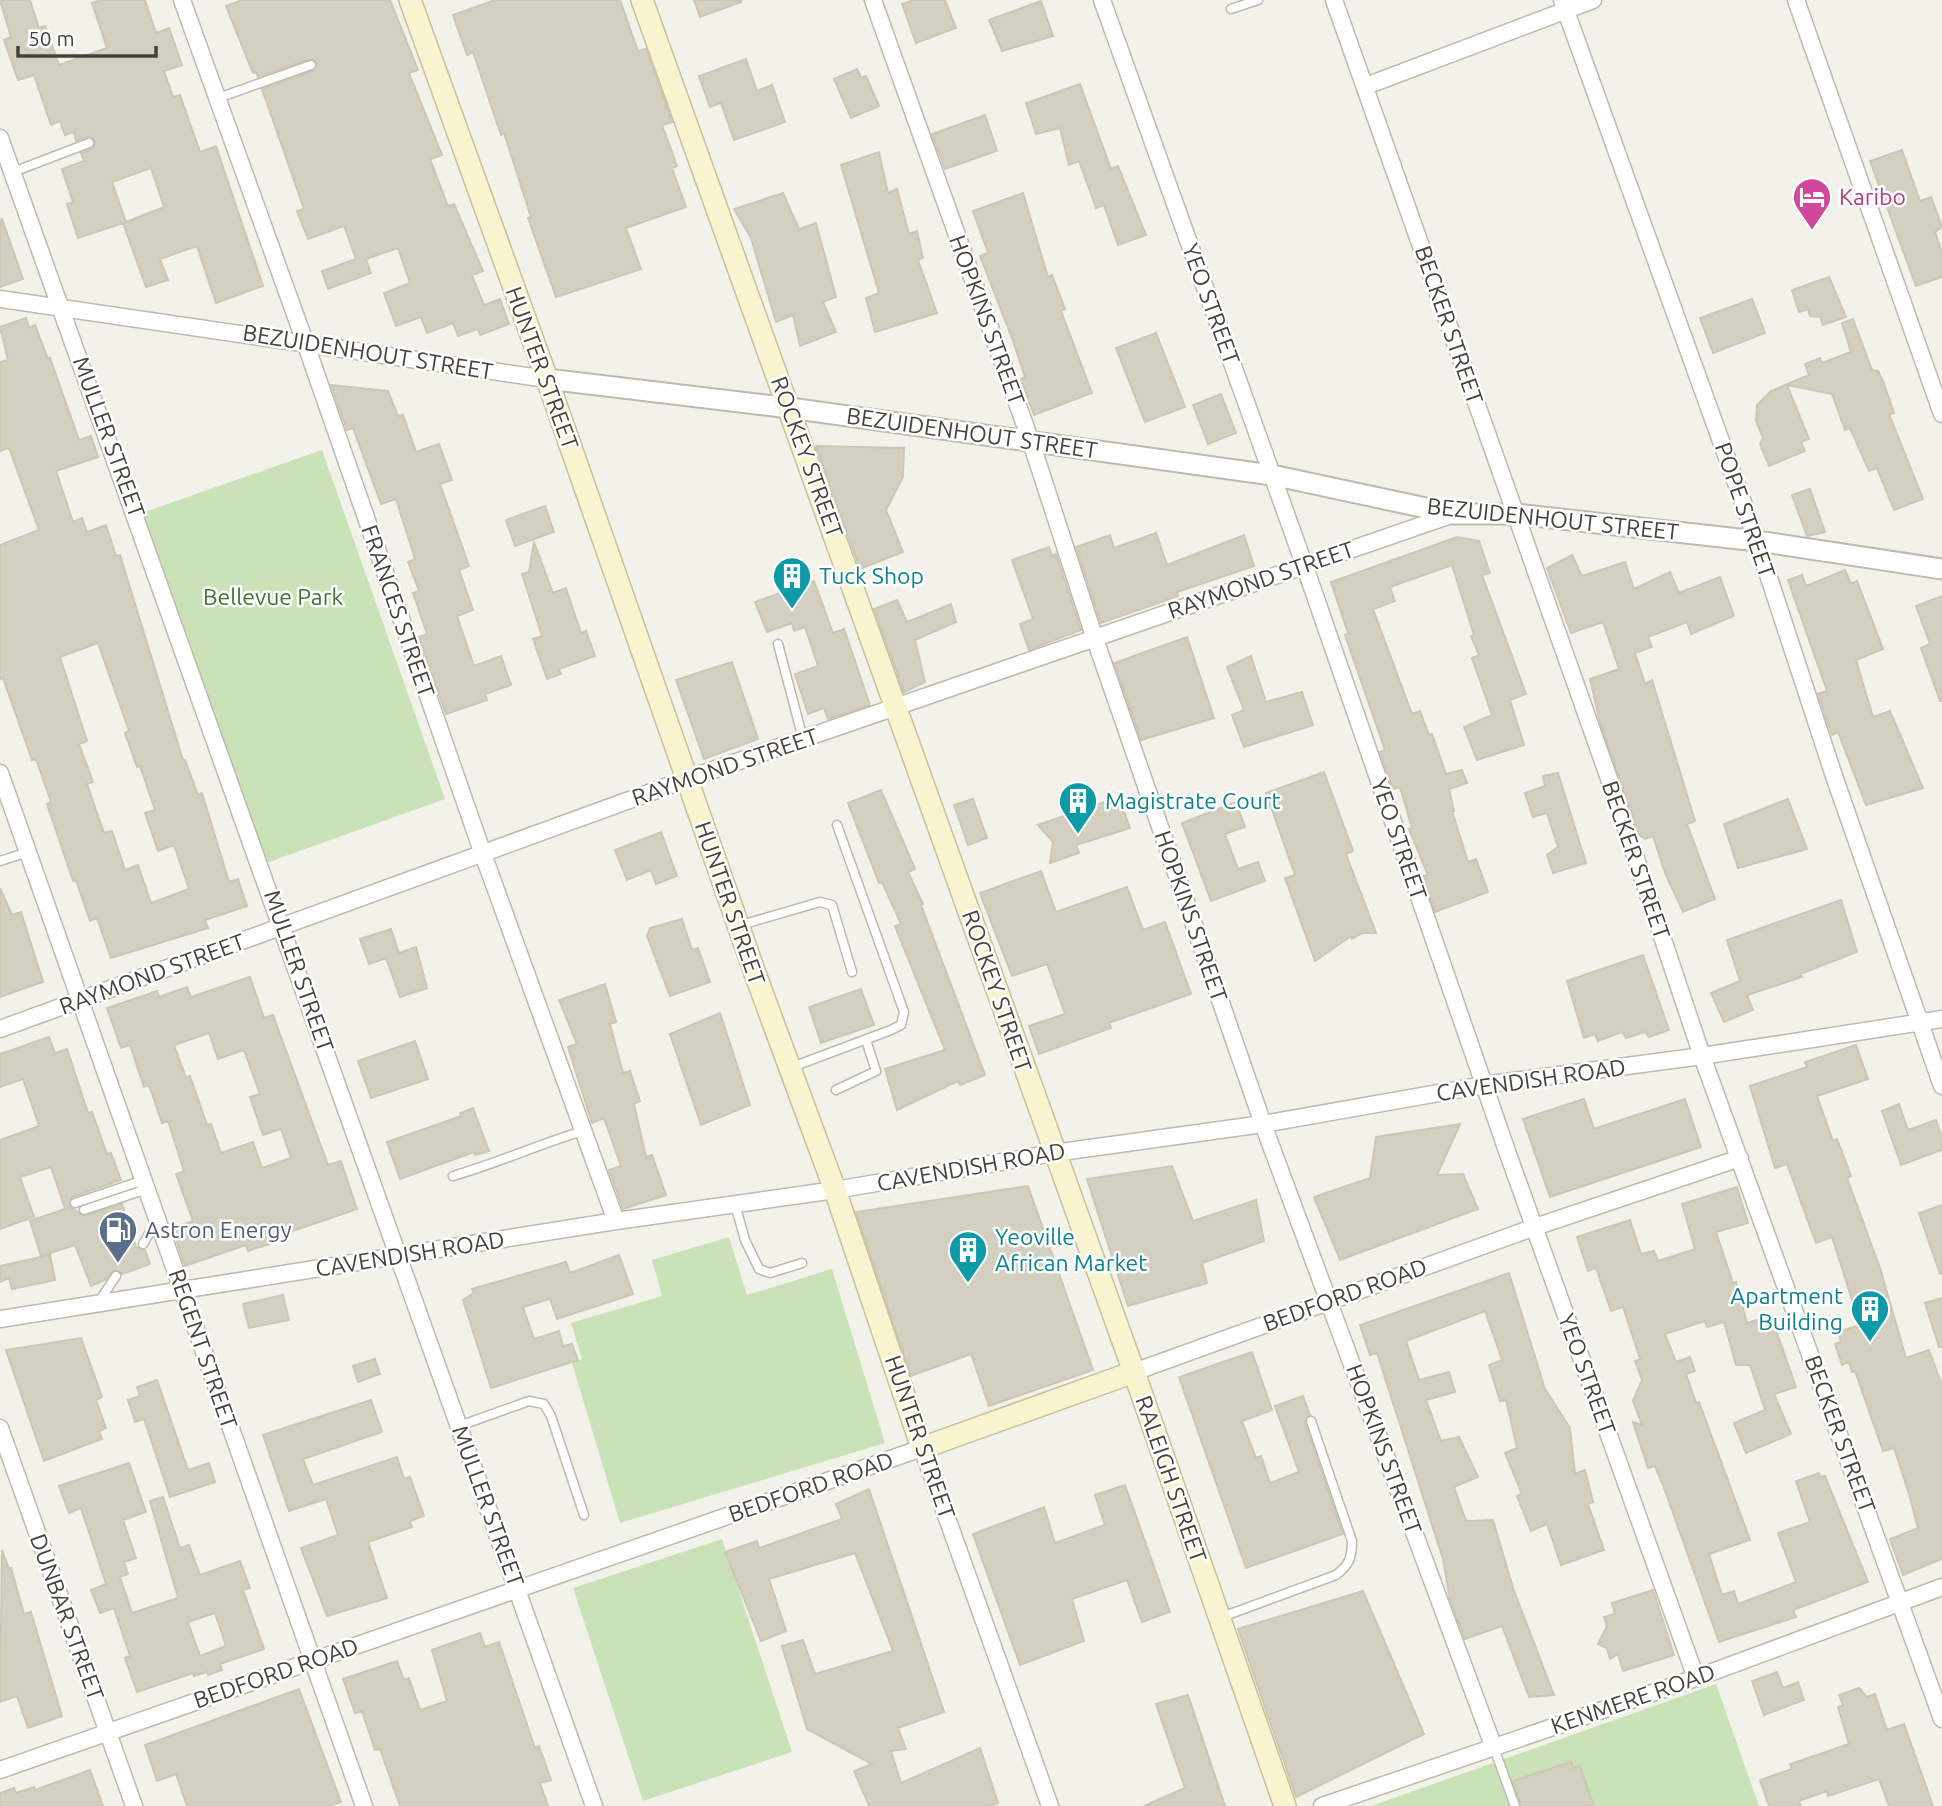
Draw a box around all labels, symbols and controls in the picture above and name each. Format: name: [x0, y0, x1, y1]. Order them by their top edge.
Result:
scale bar: [18, 14, 156, 58]
text: 50 m: [28, 26, 75, 50]
hotel icon: Karibo: [1791, 176, 1833, 231]
place label: Karibo: [1839, 184, 1906, 209]
street label: HOPKINS STREET: [945, 231, 1030, 408]
street label: YEO STREET: [1178, 240, 1245, 368]
street label: BECKER STREET: [1411, 243, 1488, 407]
street label: HUNTER STREET: [501, 283, 584, 453]
street label: BEZUIDENHOUT STREET: [241, 319, 495, 384]
street label: MULLER STREET: [69, 353, 150, 521]
street label: ROCKEY STREET: [767, 373, 848, 541]
street label: BEZUIDENHOUT STREET: [845, 403, 1099, 463]
street label: POPE STREET: [1711, 439, 1780, 581]
street label: BEZUIDENHOUT STREET: [1426, 493, 1680, 544]
street label: FRANCES STREET: [357, 521, 440, 700]
street label: RAYMOND STREET: [1165, 536, 1357, 623]
building icon: Tuck Shop: [771, 555, 813, 610]
place label: Tuck Shop: [819, 563, 924, 588]
park label: Bellevue Park: [203, 584, 343, 609]
street label: RAYMOND STREET: [629, 723, 821, 810]
street label: YEO STREET: [1367, 775, 1432, 903]
street label: BECKER STREET: [1598, 778, 1675, 942]
building icon: Magistrate Court: [1057, 780, 1099, 835]
place label: Magistrate Court: [1105, 788, 1281, 813]
street label: HUNTER STREET: [691, 818, 770, 988]
street label: HOPKINS STREET: [1151, 827, 1232, 1005]
street label: MULLER STREET: [260, 887, 339, 1055]
street label: ROCKEY STREET: [958, 907, 1037, 1075]
street label: RAYMOND STREET: [56, 928, 248, 1019]
street label: CAVENDISH ROAD: [1435, 1054, 1627, 1105]
street label: CAVENDISH ROAD: [875, 1138, 1067, 1195]
fuel station icon: Astron Energy: [97, 1209, 139, 1264]
place label: Astron Energy: [145, 1217, 292, 1242]
place label: Yeoville African Market: [995, 1224, 1147, 1275]
street label: CAVENDISH ROAD: [314, 1226, 506, 1281]
building icon: Yeoville African Market: [947, 1229, 989, 1284]
street label: BEDFORD ROAD: [1259, 1253, 1430, 1336]
street label: REGENT STREET: [164, 1266, 243, 1432]
place label: Apartment Building: [1730, 1283, 1843, 1334]
building icon: Apartment Building: [1849, 1288, 1891, 1343]
street label: YEO STREET: [1554, 1310, 1621, 1438]
street label: HUNTER STREET: [881, 1352, 960, 1522]
street label: BECKER STREET: [1800, 1352, 1881, 1516]
street label: HOPKINS STREET: [1342, 1360, 1427, 1537]
street label: RALEIGH STREET: [1131, 1392, 1212, 1566]
street label: MULLER STREET: [448, 1422, 529, 1590]
street label: BEDFORD ROAD: [725, 1447, 897, 1526]
street label: DUNBAR STREET: [26, 1530, 109, 1704]
street label: BEDFORD ROAD: [190, 1633, 362, 1712]
street label: KENMERE ROAD: [1548, 1659, 1718, 1738]

